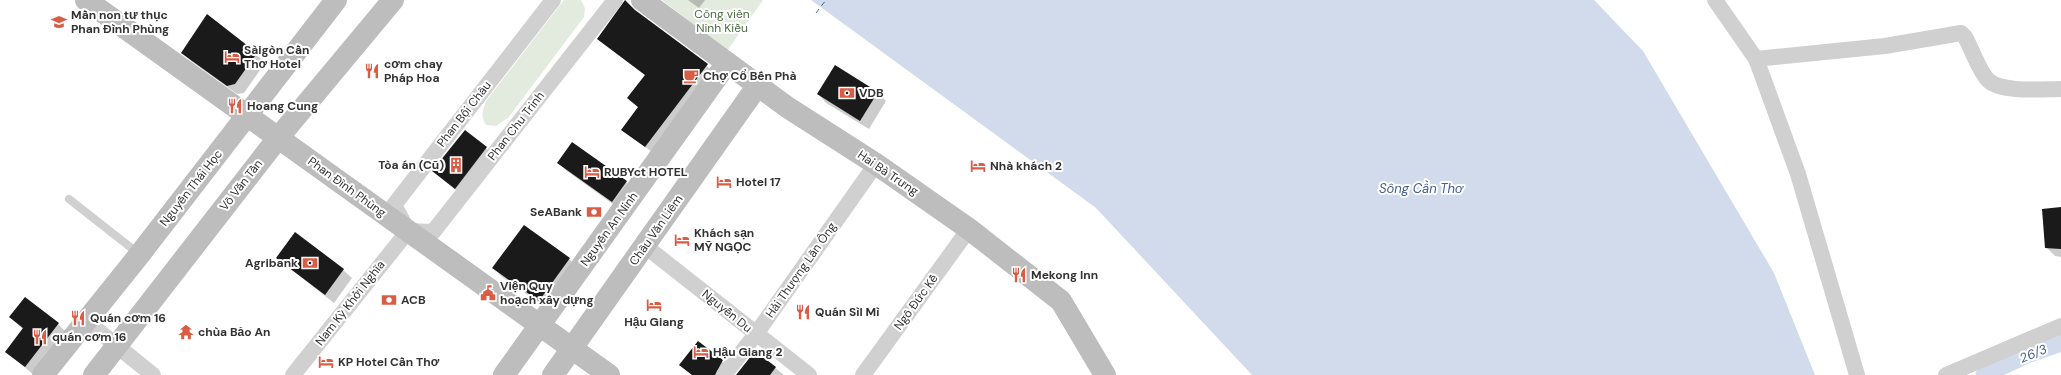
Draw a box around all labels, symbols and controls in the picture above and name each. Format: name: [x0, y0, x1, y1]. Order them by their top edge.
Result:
park label: Công viên Ninh Kiều: [694, 6, 750, 36]
place label: Mần non tư thục Phan Đình Phùng: [71, 7, 169, 37]
school or university icon: Mần non tư thục Phan Đình Phùng: [50, 13, 68, 31]
place label: Sàigòn Cần Thơ Hotel: [244, 42, 309, 72]
hotel icon: Sàigòn Cần Thơ Hotel: [223, 48, 241, 66]
place label: cơm chay Pháp Hoa: [384, 56, 443, 86]
restaurant icon: cơm chay Pháp Hoa: [363, 62, 381, 80]
cafe icon: Chợ Cổ Bến Phà: [682, 67, 700, 85]
place label: Chợ Cổ Bến Phà: [703, 68, 797, 84]
street label: Phan Bội Châu: [433, 78, 495, 150]
bank icon: VDB: [838, 84, 856, 102]
place label: VDB: [859, 85, 884, 101]
street label: Phan Chu Trinh: [484, 88, 548, 164]
restaurant icon: Hoang Cung: [226, 97, 244, 115]
place label: Hoang Cung: [247, 98, 318, 114]
street label: Nguyễn Thái Học: [156, 146, 226, 229]
street label: Hai Bà Trưng: [855, 147, 922, 199]
street label: Phan Đình Phùng: [305, 153, 390, 221]
street label: Võ Văn Tần: [216, 156, 266, 214]
building icon: Tòa án (Cũ): [447, 156, 465, 174]
place label: Tòa án (Cũ): [378, 157, 444, 173]
hotel icon: Nhà khách 2: [969, 157, 987, 175]
place label: Nhà khách 2: [990, 158, 1062, 174]
hotel icon: RUBYct HOTEL: [583, 163, 601, 181]
place label: RUBYct HOTEL: [604, 164, 688, 180]
hotel icon: Hotel 17: [715, 173, 733, 191]
place label: Hotel 17: [736, 174, 781, 190]
water label: Sông Cần Thơ: [1379, 180, 1464, 197]
street label: Nguyễn An Ninh: [577, 189, 641, 269]
street label: Châu Văn Liêm: [626, 192, 686, 268]
bank icon: SeABank: [585, 203, 603, 221]
place label: SeABank: [530, 204, 582, 220]
street label: Hải Thượng Lãn Ông: [762, 219, 840, 321]
place label: Khách sạn MỸ NGỌC: [694, 225, 754, 255]
hotel icon: Khách sạn MỸ NGỌC: [673, 231, 691, 249]
bank icon: Agribank: [301, 254, 319, 272]
place label: Agribank: [245, 255, 298, 271]
street label: Nam Kỳ Khởi Nghĩa: [312, 257, 388, 349]
restaurant icon: Mekong Inn: [1010, 266, 1028, 284]
place label: Mekong Inn: [1031, 267, 1098, 283]
street label: Ngô Đức Kế: [890, 271, 942, 333]
place label: Viện Quy hoạch xây dựng: [500, 278, 594, 308]
public building icon: Viện Quy hoạch xây dựng: [479, 284, 497, 302]
street label: Nguyễn Du: [699, 286, 755, 336]
bank icon: ACB: [380, 291, 398, 309]
place label: ACB: [401, 292, 426, 308]
hotel icon: Hậu Giang: [645, 296, 663, 314]
restaurant icon: Quán Sìl Mì: [794, 303, 812, 321]
place label: Quán Sìl Mì: [815, 304, 880, 320]
restaurant icon: Quán cơm 16: [69, 309, 87, 327]
place label: Quán cơm 16: [90, 310, 166, 326]
place label: Hậu Giang: [624, 314, 684, 330]
temple icon: chùa Bảo An: [177, 323, 195, 341]
place label: chùa Bảo An: [198, 324, 270, 340]
restaurant icon: quán cơm 16: [31, 328, 49, 346]
place label: quán cơm 16: [52, 329, 126, 345]
water label: 26/3: [2017, 340, 2050, 367]
hotel icon: Hậu Giang 2: [692, 343, 710, 361]
place label: Hậu Giang 2: [713, 344, 782, 360]
hotel icon: KP Hotel Cần Thơ: [317, 353, 335, 371]
place label: KP Hotel Cần Thơ: [338, 354, 440, 370]

